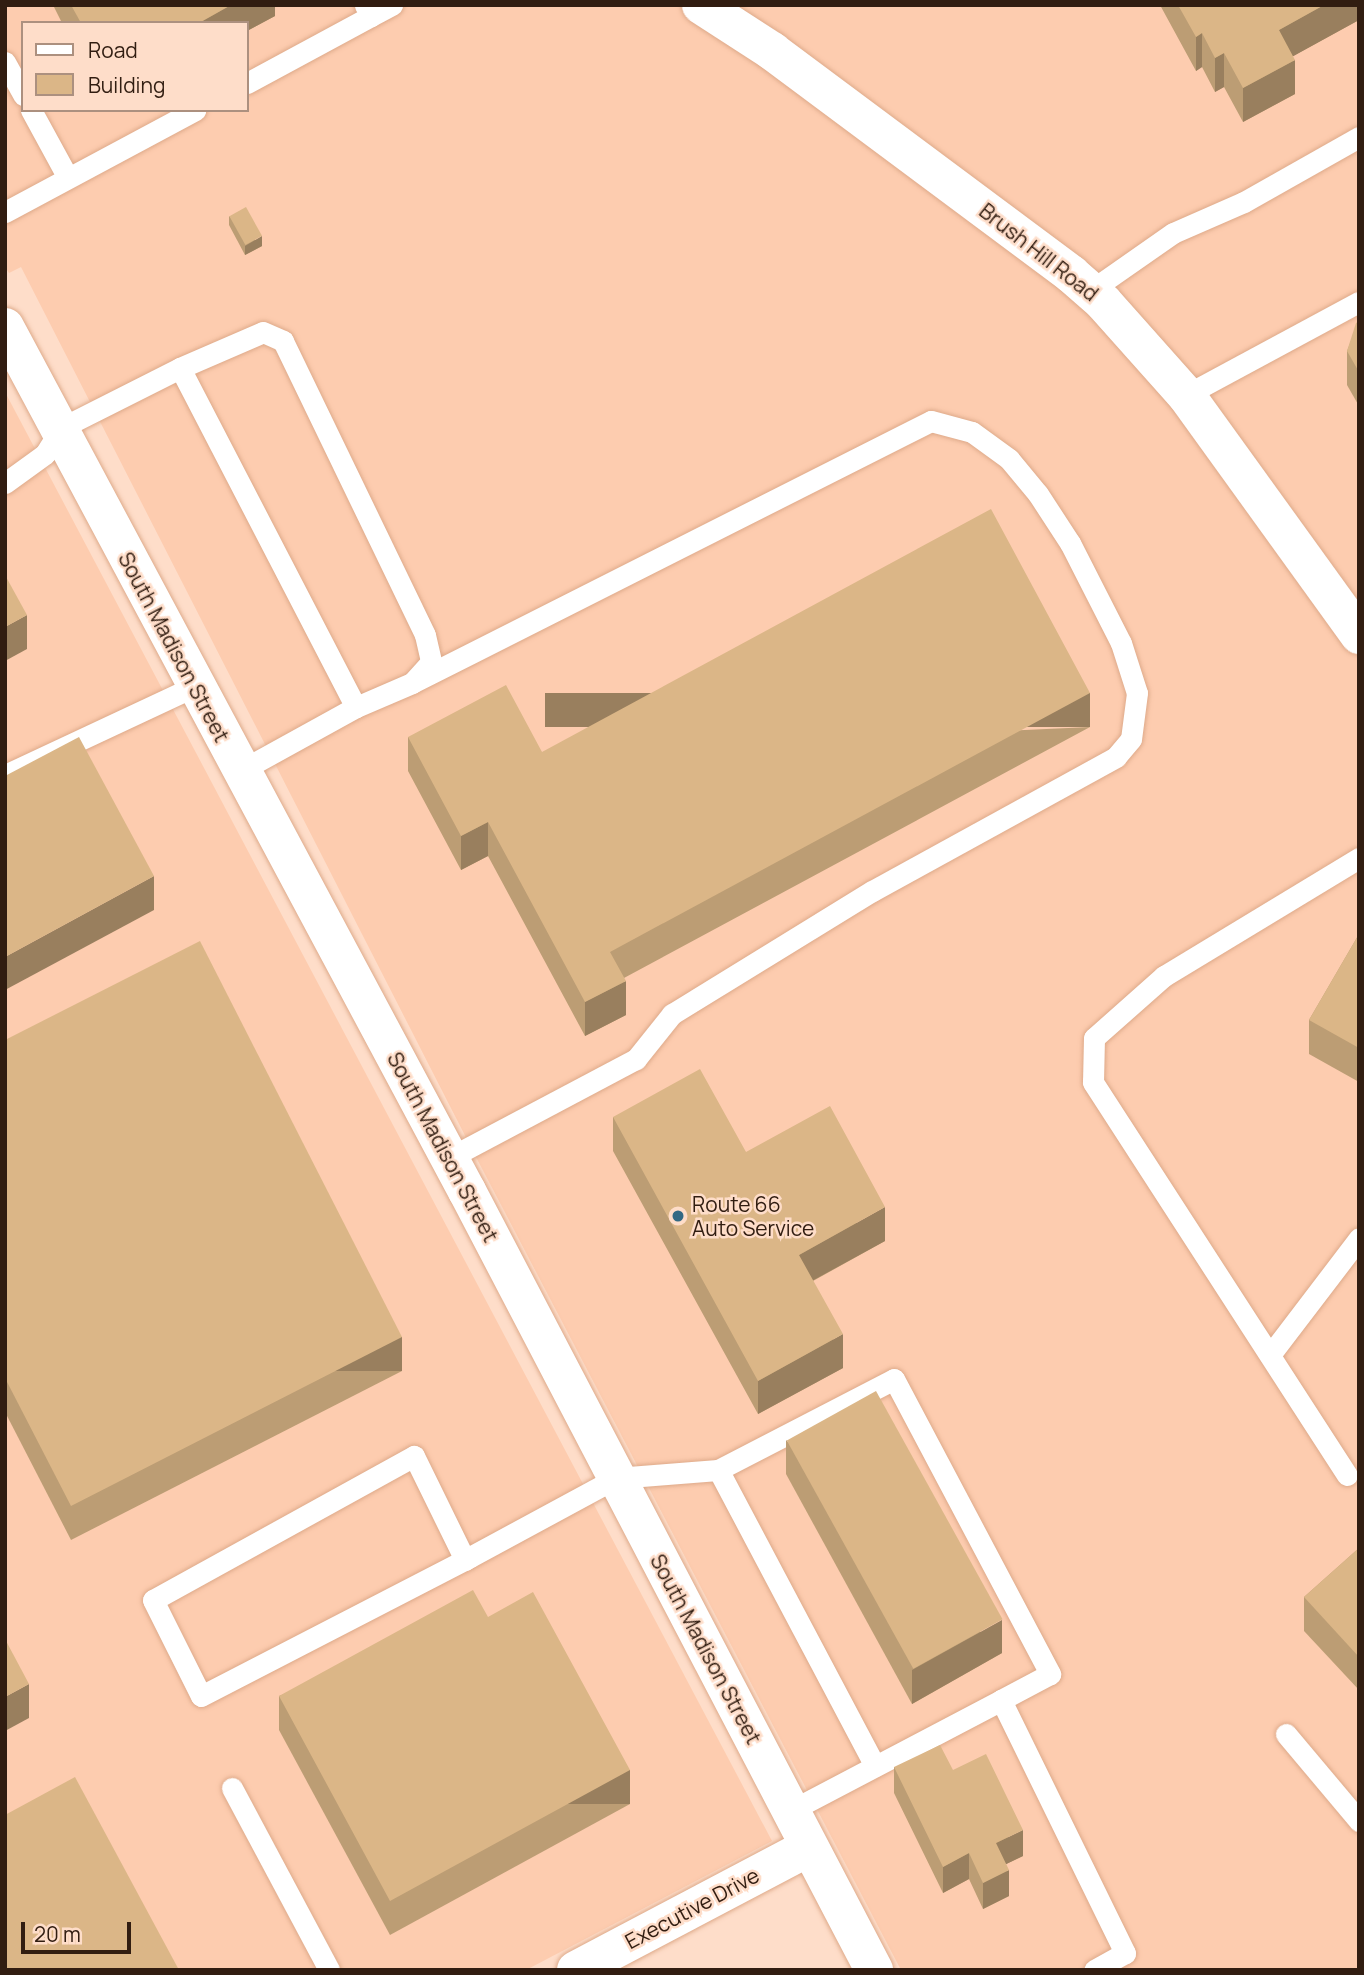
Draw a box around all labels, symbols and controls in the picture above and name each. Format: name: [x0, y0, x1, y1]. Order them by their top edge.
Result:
legend: [21, 21, 248, 112]
text: Road: [88, 36, 138, 64]
text: Building: [88, 71, 165, 99]
street label: Brush Hill Road: [975, 198, 1103, 306]
street label: South Madison Street: [113, 548, 235, 746]
street label: South Madison Street: [382, 1048, 504, 1246]
place label: Route 66 Auto Service: [692, 1191, 814, 1241]
marker: Route 66 Auto Service: [670, 1208, 686, 1224]
street label: South Madison Street: [645, 1550, 767, 1748]
street label: Executive Drive: [621, 1862, 763, 1954]
scale bar: [24, 1909, 135, 1953]
text: 20 m: [34, 1920, 81, 1948]

